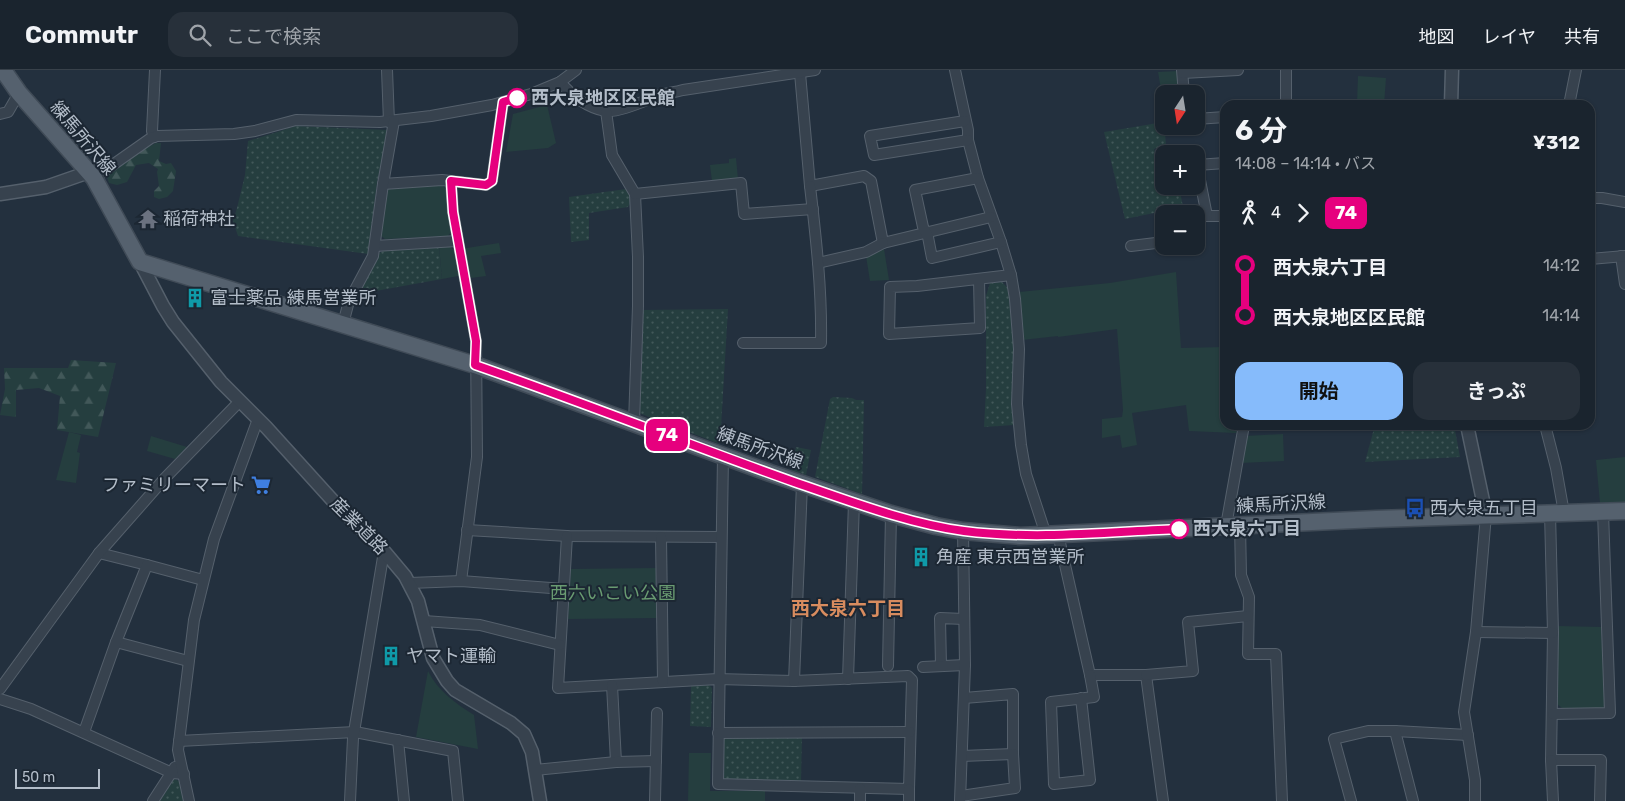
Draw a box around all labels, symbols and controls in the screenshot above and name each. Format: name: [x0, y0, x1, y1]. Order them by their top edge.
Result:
search box: [168, 12, 518, 57]
text: Commutr: [25, 21, 138, 49]
icon: search: [186, 21, 214, 49]
text: ここで検索: [226, 25, 321, 48]
text: 地図: [1419, 26, 1455, 48]
text: レイヤ: [1483, 26, 1536, 48]
text: 共有: [1564, 26, 1600, 48]
north arrow: [1155, 85, 1205, 135]
map controls: [1155, 85, 1205, 255]
place label: 西大泉地区区民館: [531, 87, 675, 109]
marker: 西大泉地区区民館: [507, 88, 527, 108]
street label: 練馬所沢線: [46, 96, 120, 180]
text: 6 分: [1235, 114, 1287, 147]
text: ¥312: [1533, 131, 1580, 154]
button: +: [1155, 145, 1205, 195]
text: 14:08 – 14:14 · バス: [1235, 154, 1376, 173]
icon: walk: [1235, 199, 1263, 227]
icon: forward: [1289, 199, 1317, 227]
text: 74: [1335, 202, 1357, 224]
text: 4: [1271, 203, 1281, 222]
button: −: [1155, 205, 1205, 255]
temple icon: 稲荷神社: [137, 208, 159, 230]
place label: 稲荷神社: [163, 208, 235, 230]
text: 西大泉六丁目: [1273, 256, 1387, 279]
text: 14:12: [1543, 256, 1580, 275]
building icon: 富士薬品 練馬営業所: [184, 287, 206, 309]
place label: 富士薬品 練馬営業所: [210, 287, 376, 309]
text: 西大泉地区区民館: [1273, 306, 1425, 329]
text: 14:14: [1542, 306, 1580, 325]
button: 開始: [1235, 362, 1403, 420]
button: きっぷ: [1413, 362, 1580, 420]
line badge: 74: [644, 419, 690, 451]
street label: 練馬所沢線: [714, 422, 806, 474]
text: 74: [656, 424, 678, 446]
place label: ファミリーマート: [102, 474, 246, 496]
supermarket icon: ファミリーマート: [250, 474, 272, 496]
street label: 練馬所沢線: [1235, 491, 1327, 517]
street label: 産業道路: [326, 493, 392, 559]
bus stop icon: 西大泉五丁目: [1404, 497, 1426, 519]
place label: 西大泉五丁目: [1430, 497, 1538, 519]
place label: 西大泉六丁目: [1193, 518, 1301, 540]
marker: 西大泉六丁目: [1169, 519, 1189, 539]
building icon: 角産 東京西営業所: [910, 546, 932, 568]
place label: 角産 東京西営業所: [936, 546, 1084, 568]
park label: 西六いこい公園: [550, 582, 676, 604]
district label: 西大泉六丁目: [791, 597, 905, 620]
building icon: ヤマト運輸: [380, 645, 402, 667]
place label: ヤマト運輸: [406, 645, 496, 667]
scale bar: [15, 766, 100, 789]
text: 50 m: [22, 769, 55, 786]

